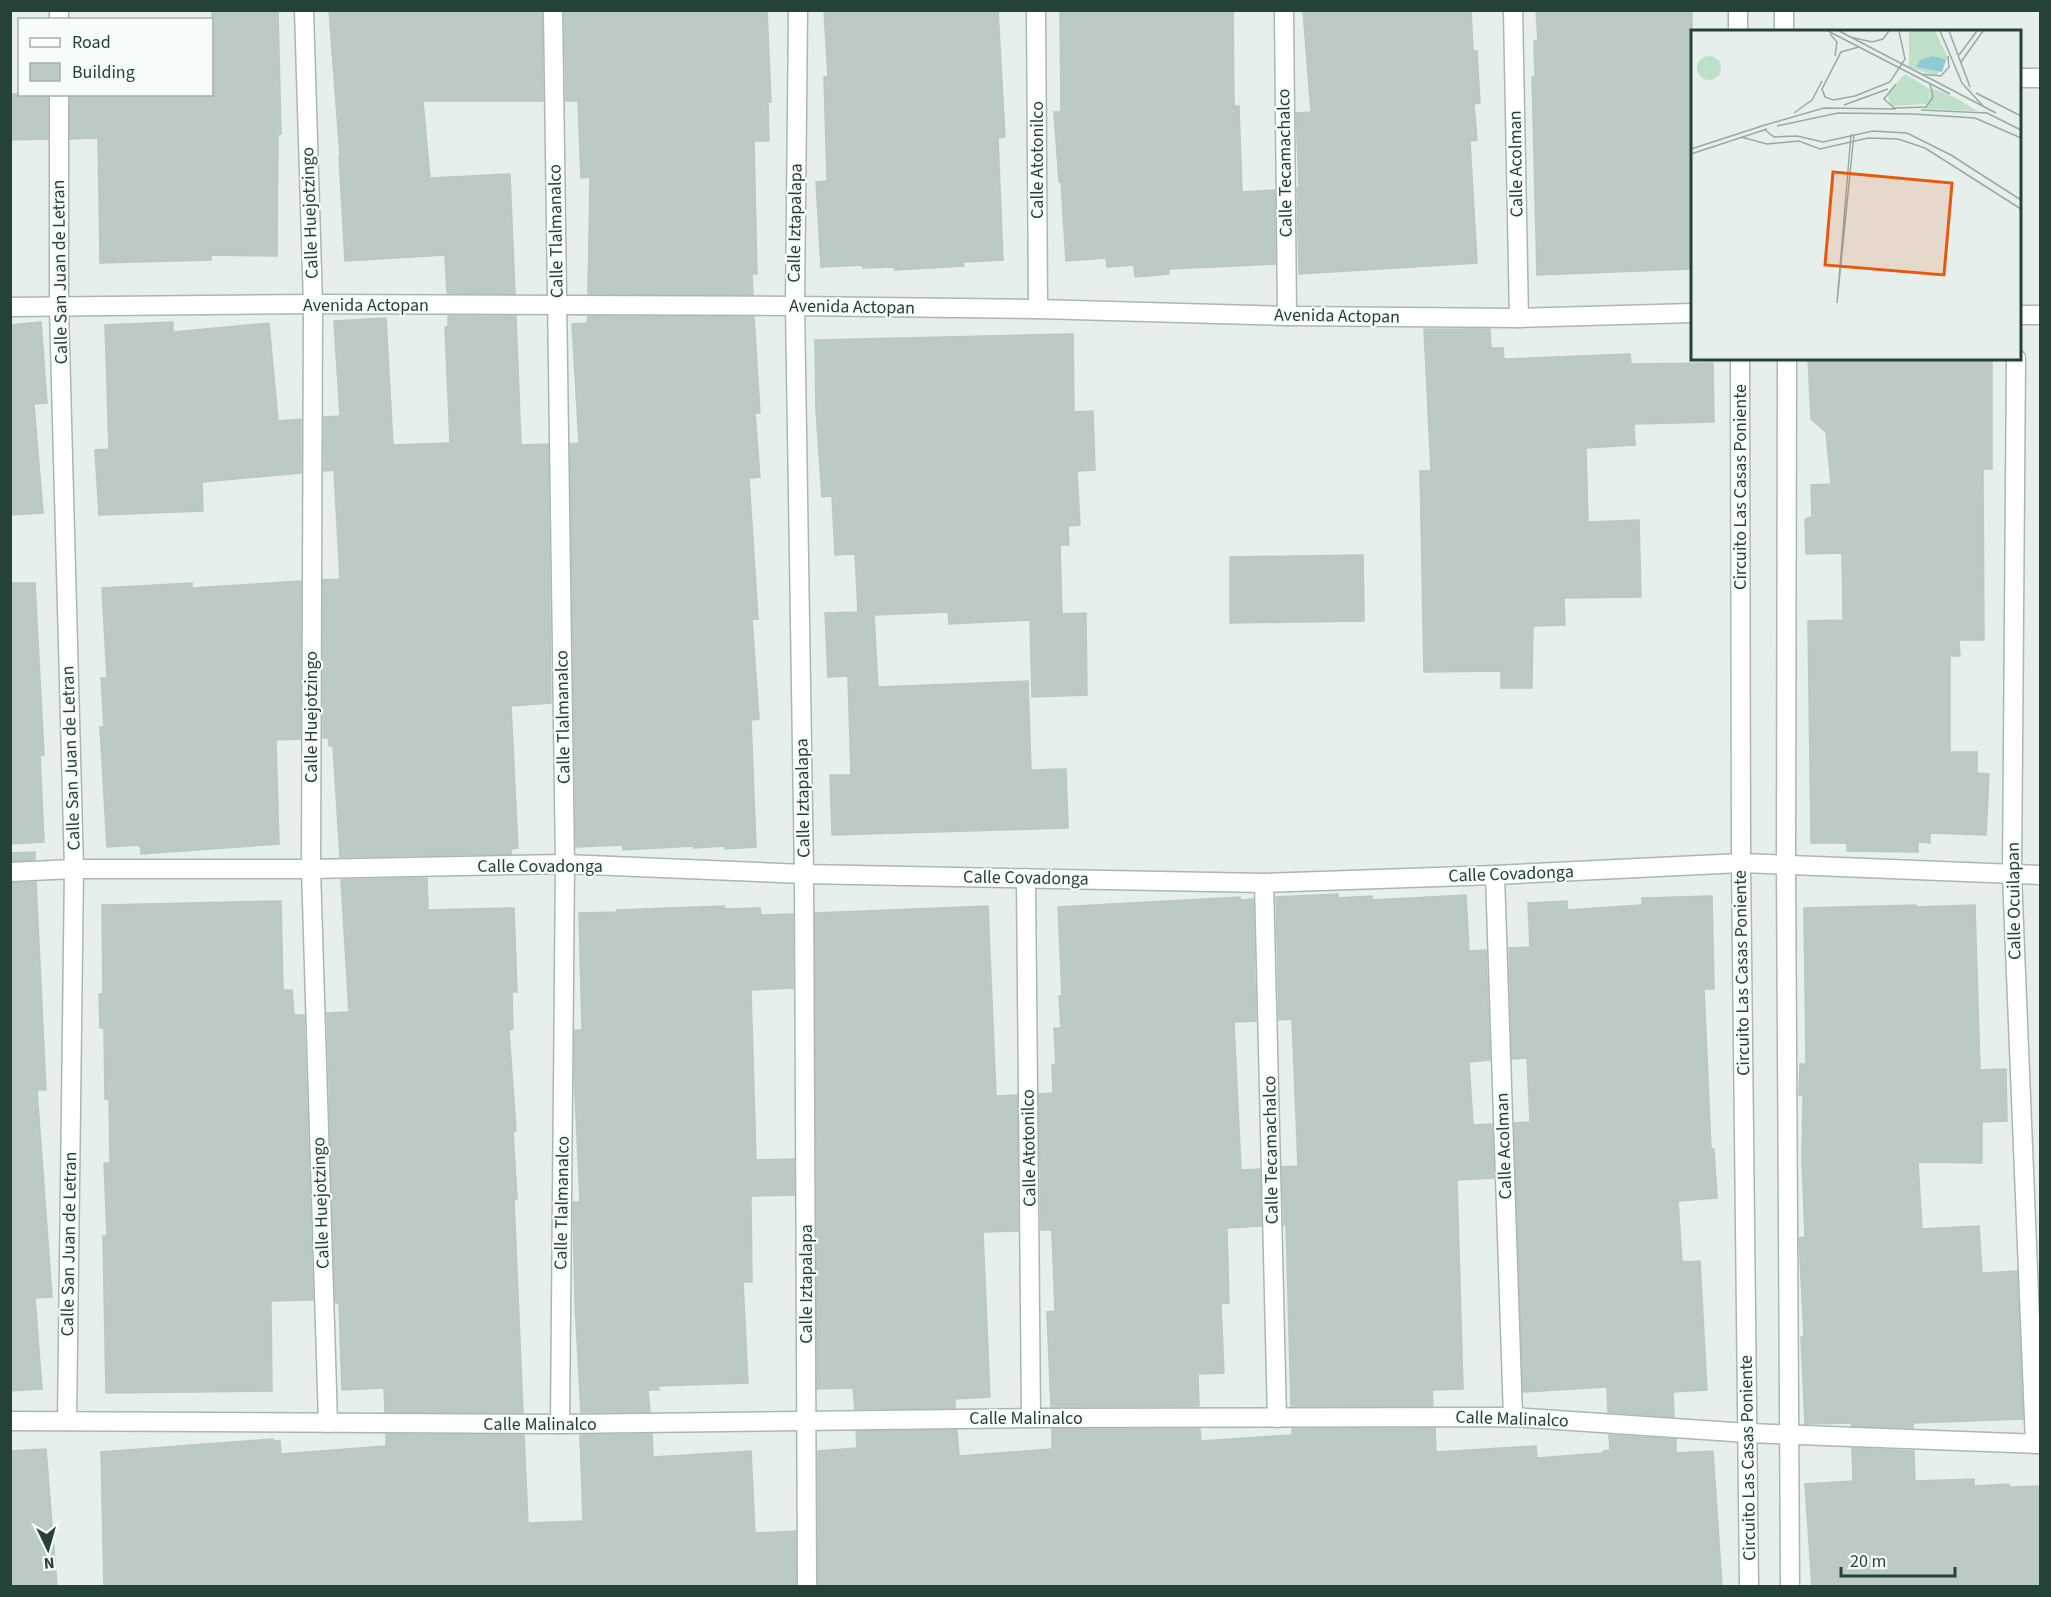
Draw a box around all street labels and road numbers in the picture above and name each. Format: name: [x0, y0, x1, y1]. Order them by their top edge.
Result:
street label: Calle Tecamachalco: [1271, 88, 1299, 238]
street label: Calle Atotonilco: [1025, 101, 1050, 219]
street label: Calle Acolman: [1503, 110, 1529, 218]
street label: Calle Huejotzingo: [295, 147, 325, 279]
street label: Calle Iztapalapa: [781, 163, 809, 283]
street label: Calle Tlalmanalco: [542, 164, 570, 298]
street label: Calle San Juan de Letran: [46, 179, 74, 365]
street label: Avenida Actopan: [303, 293, 429, 318]
street label: Avenida Actopan: [789, 293, 915, 321]
street label: Avenida Actopan: [1274, 302, 1400, 330]
street label: Circuito Las Casas Poniente: [1728, 384, 1753, 590]
street label: Calle Tlalmanalco: [549, 650, 577, 784]
street label: Calle Huejotzingo: [299, 651, 324, 783]
street label: Calle San Juan de Letran: [55, 665, 87, 851]
street label: Calle Iztapalapa: [789, 738, 817, 858]
street label: Calle Ocuilapan: [2000, 842, 2028, 960]
street label: Calle Covadonga: [477, 854, 603, 879]
street label: Calle Covadonga: [1448, 859, 1574, 889]
street label: Calle Covadonga: [963, 864, 1089, 892]
street label: Circuito Las Casas Poniente: [1728, 870, 1756, 1076]
street label: Calle Tecamachalco: [1257, 1075, 1285, 1225]
street label: Calle Atotonilco: [1015, 1089, 1043, 1207]
street label: Calle Acolman: [1490, 1092, 1518, 1200]
street label: Calle Tlalmanalco: [548, 1136, 576, 1270]
street label: Calle Huejotzingo: [306, 1137, 336, 1269]
street label: Calle San Juan de Letran: [55, 1151, 83, 1337]
street label: Calle Iztapalapa: [794, 1224, 819, 1344]
street label: Circuito Las Casas Poniente: [1734, 1355, 1762, 1561]
street label: Calle Malinalco: [1455, 1405, 1569, 1433]
street label: Calle Malinalco: [969, 1406, 1083, 1431]
street label: Calle Malinalco: [483, 1412, 597, 1437]

